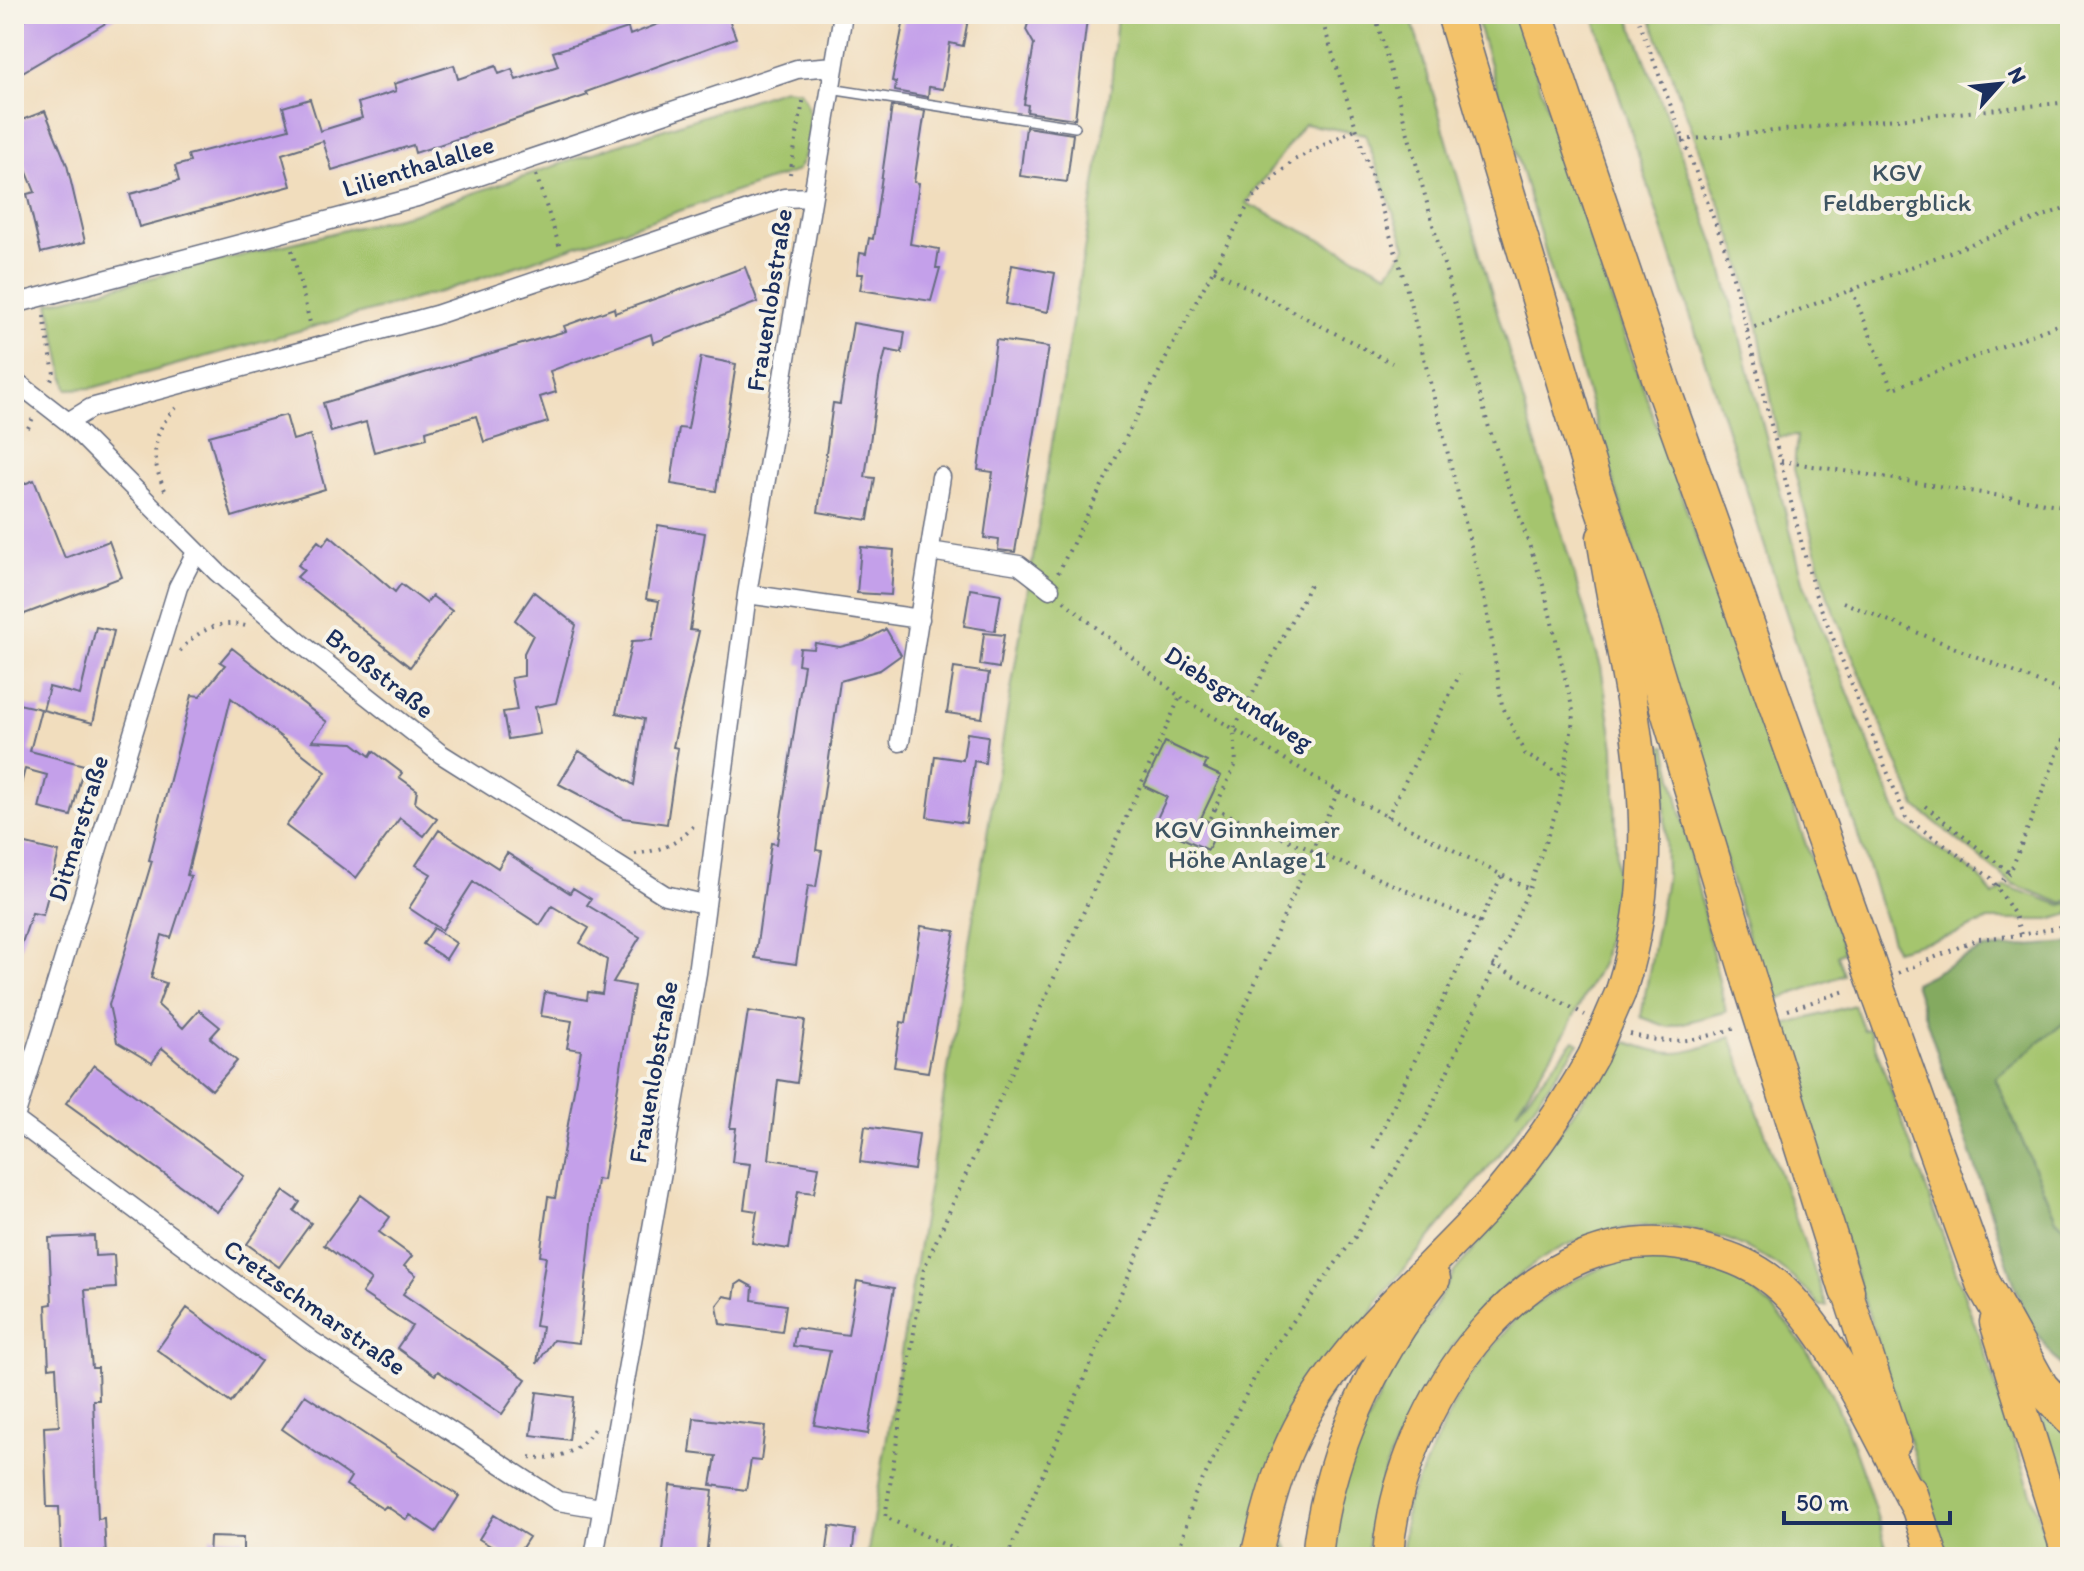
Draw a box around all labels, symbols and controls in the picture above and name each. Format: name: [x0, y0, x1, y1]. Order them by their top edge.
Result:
north arrow: [1960, 44, 2040, 124]
text: N: [2002, 62, 2033, 88]
street label: Lilienthalallee: [338, 128, 498, 204]
park label: KGV Feldbergblick: [1823, 156, 1972, 218]
street label: Frauenlobstraße: [739, 206, 799, 394]
street label: Broßstraße: [319, 621, 441, 725]
street label: Diebsgrundweg: [1159, 638, 1320, 758]
street label: Ditmarstraße: [41, 751, 115, 905]
park label: KGV Ginnheimer Höhe Anlage 1: [1154, 813, 1340, 875]
street label: Frauenlobstraße: [621, 978, 685, 1166]
street label: Cretzschmarstraße: [217, 1232, 413, 1382]
scale bar: [1784, 1475, 1950, 1525]
text: 50 m: [1796, 1488, 1849, 1517]

